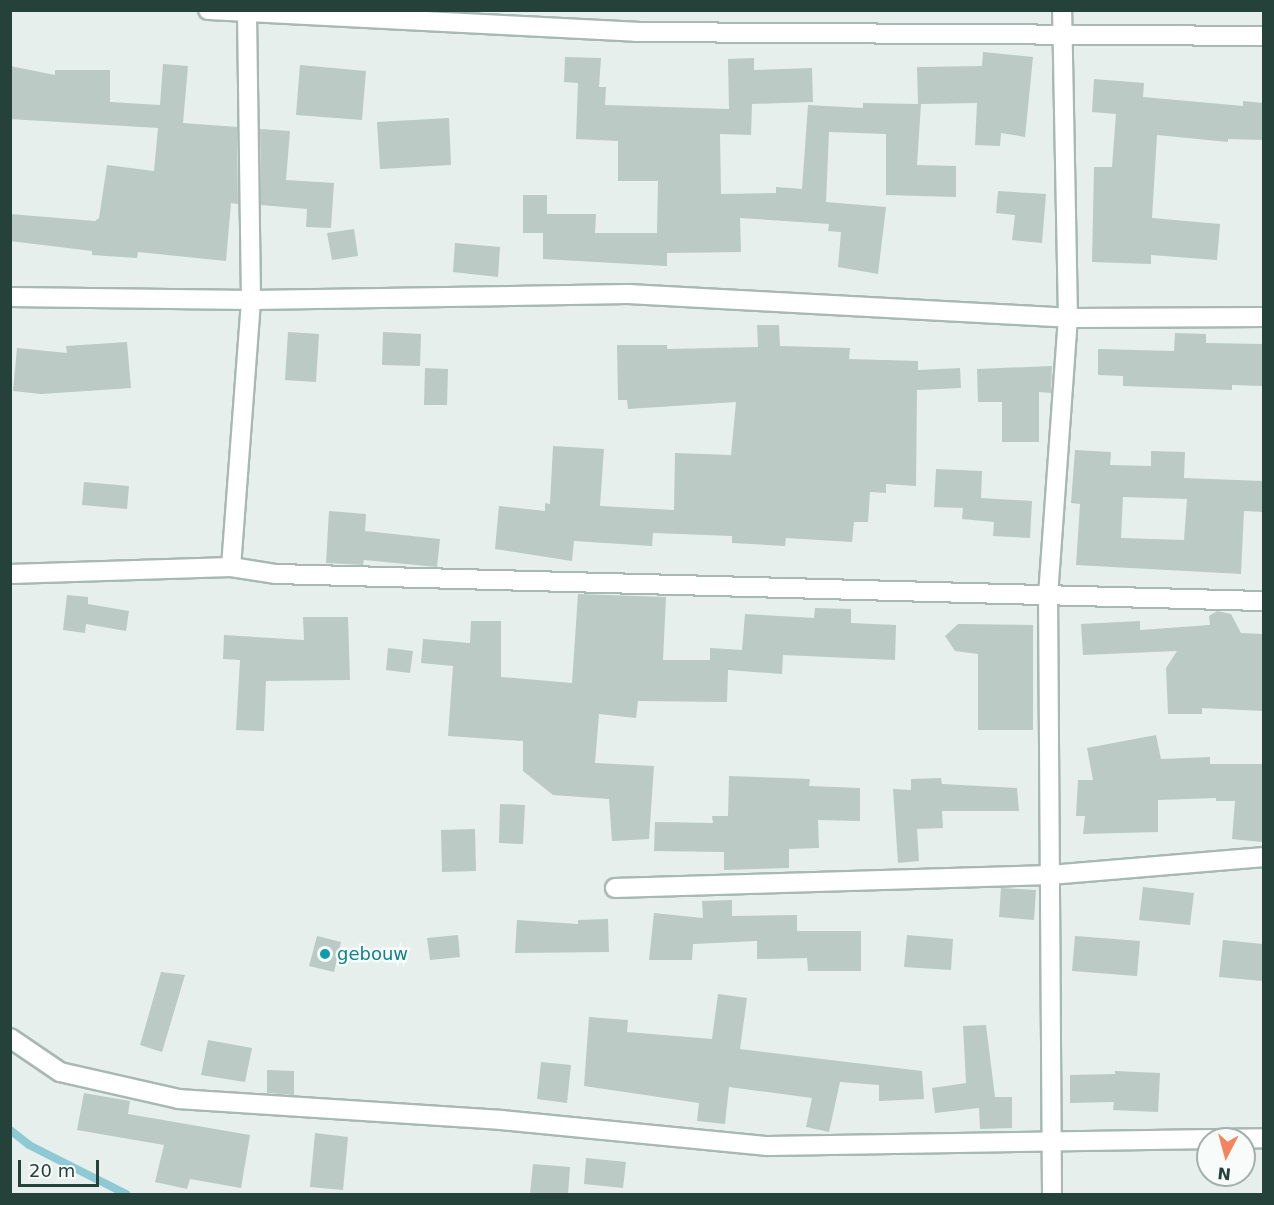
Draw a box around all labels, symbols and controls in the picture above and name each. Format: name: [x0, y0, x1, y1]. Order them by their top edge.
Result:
place label: gebouw: [337, 943, 408, 965]
marker: gebouw: [318, 947, 332, 961]
north arrow: [1196, 1127, 1256, 1187]
scale bar: [21, 1148, 102, 1186]
text: 20 m: [29, 1160, 75, 1181]
text: N: [1217, 1163, 1232, 1184]

